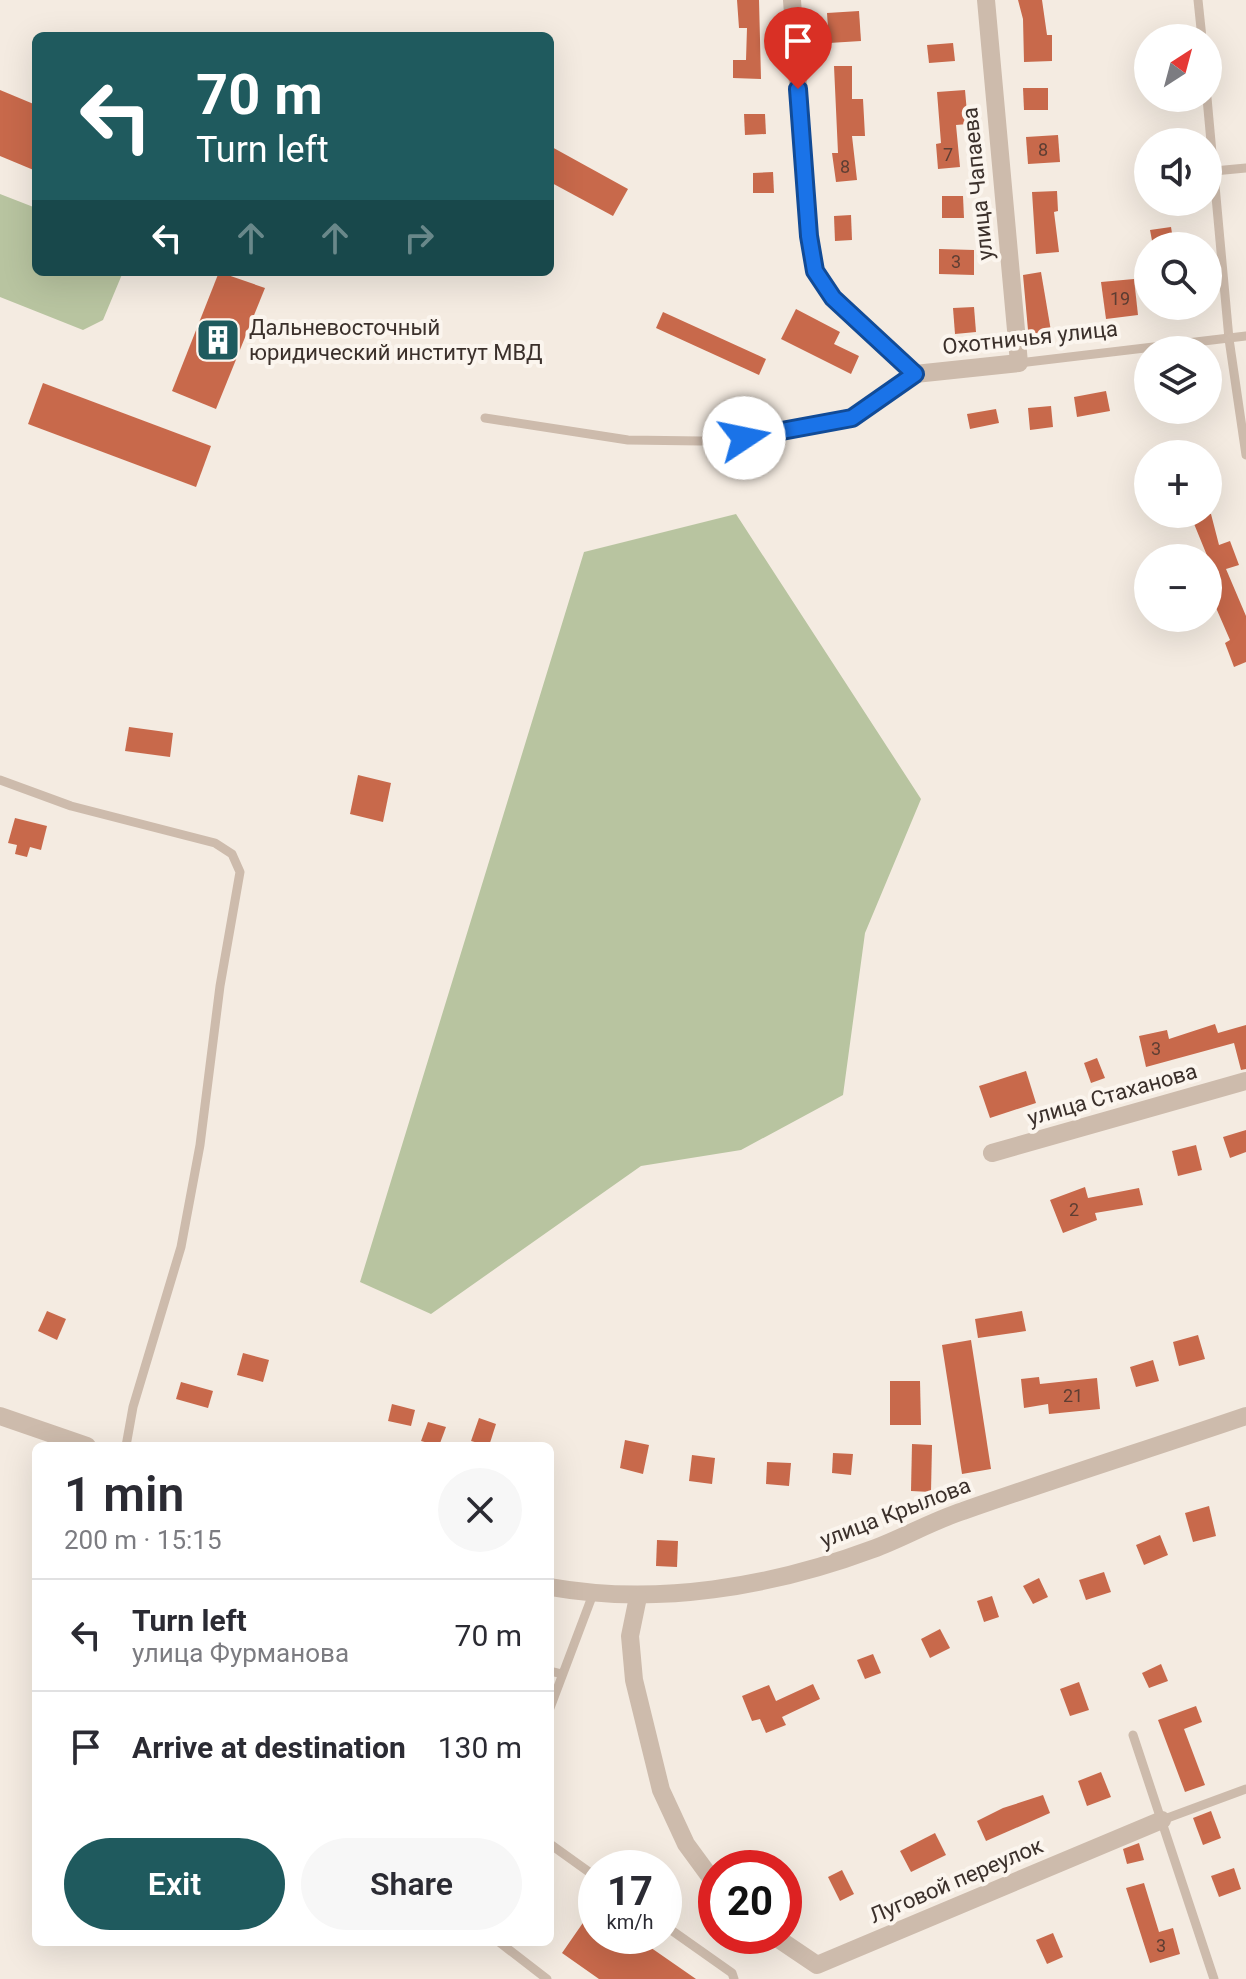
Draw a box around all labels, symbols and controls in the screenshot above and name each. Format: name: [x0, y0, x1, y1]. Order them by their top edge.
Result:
pin: [764, 7, 832, 89]
icon: arrive: [776, 19, 820, 63]
north arrow: [1134, 24, 1222, 112]
map controls: [1134, 24, 1222, 632]
text: 70 m: [196, 62, 323, 128]
icon: left: [64, 64, 168, 168]
street label: улица Чапаева: [957, 106, 998, 262]
button: sound: [1134, 128, 1222, 216]
text: Turn left: [196, 129, 329, 171]
house number: 8: [1038, 139, 1048, 160]
house number: 7: [943, 144, 953, 165]
house number: 8: [840, 156, 850, 177]
icon: left: [145, 216, 189, 260]
icon: ahead: [229, 216, 273, 260]
icon: ahead: [313, 216, 357, 260]
icon: right: [397, 216, 441, 260]
button: search: [1134, 232, 1222, 320]
house number: 3: [951, 251, 961, 272]
house number: 19: [1110, 288, 1130, 309]
place label: Дальневосточный юридический институт МВД: [249, 315, 543, 365]
building icon: Дальневосточный юридический институт МВД: [194, 316, 242, 364]
street label: Охотничья улица: [941, 316, 1119, 359]
button: layers: [1134, 336, 1222, 424]
position arrow: [702, 396, 786, 480]
button: +: [1134, 440, 1222, 528]
button: −: [1134, 544, 1222, 632]
house number: 3: [1151, 1038, 1161, 1059]
street label: улица Стаханова: [1024, 1058, 1200, 1131]
house number: 2: [1069, 1199, 1079, 1220]
house number: 21: [1063, 1385, 1083, 1406]
text: 1 min: [64, 1466, 184, 1523]
button: close: [438, 1468, 522, 1552]
street label: улица Крылова: [816, 1472, 974, 1553]
text: 200 m · 15:15: [64, 1525, 222, 1555]
text: Turn left: [132, 1603, 247, 1638]
icon: left: [64, 1613, 108, 1657]
text: 70 m: [455, 1618, 522, 1653]
text: улица Фурманова: [132, 1638, 349, 1668]
icon: arrive: [64, 1725, 108, 1769]
text: Arrive at destination: [132, 1730, 406, 1765]
text: 130 m: [438, 1730, 522, 1765]
street label: Луговой переулок: [866, 1833, 1047, 1928]
button: Exit: [64, 1838, 285, 1930]
button: Share: [301, 1838, 522, 1930]
speed limit sign: 20: [698, 1850, 802, 1954]
text: 17: [607, 1868, 653, 1915]
text: km/h: [607, 1910, 653, 1934]
house number: 3: [1156, 1935, 1166, 1956]

